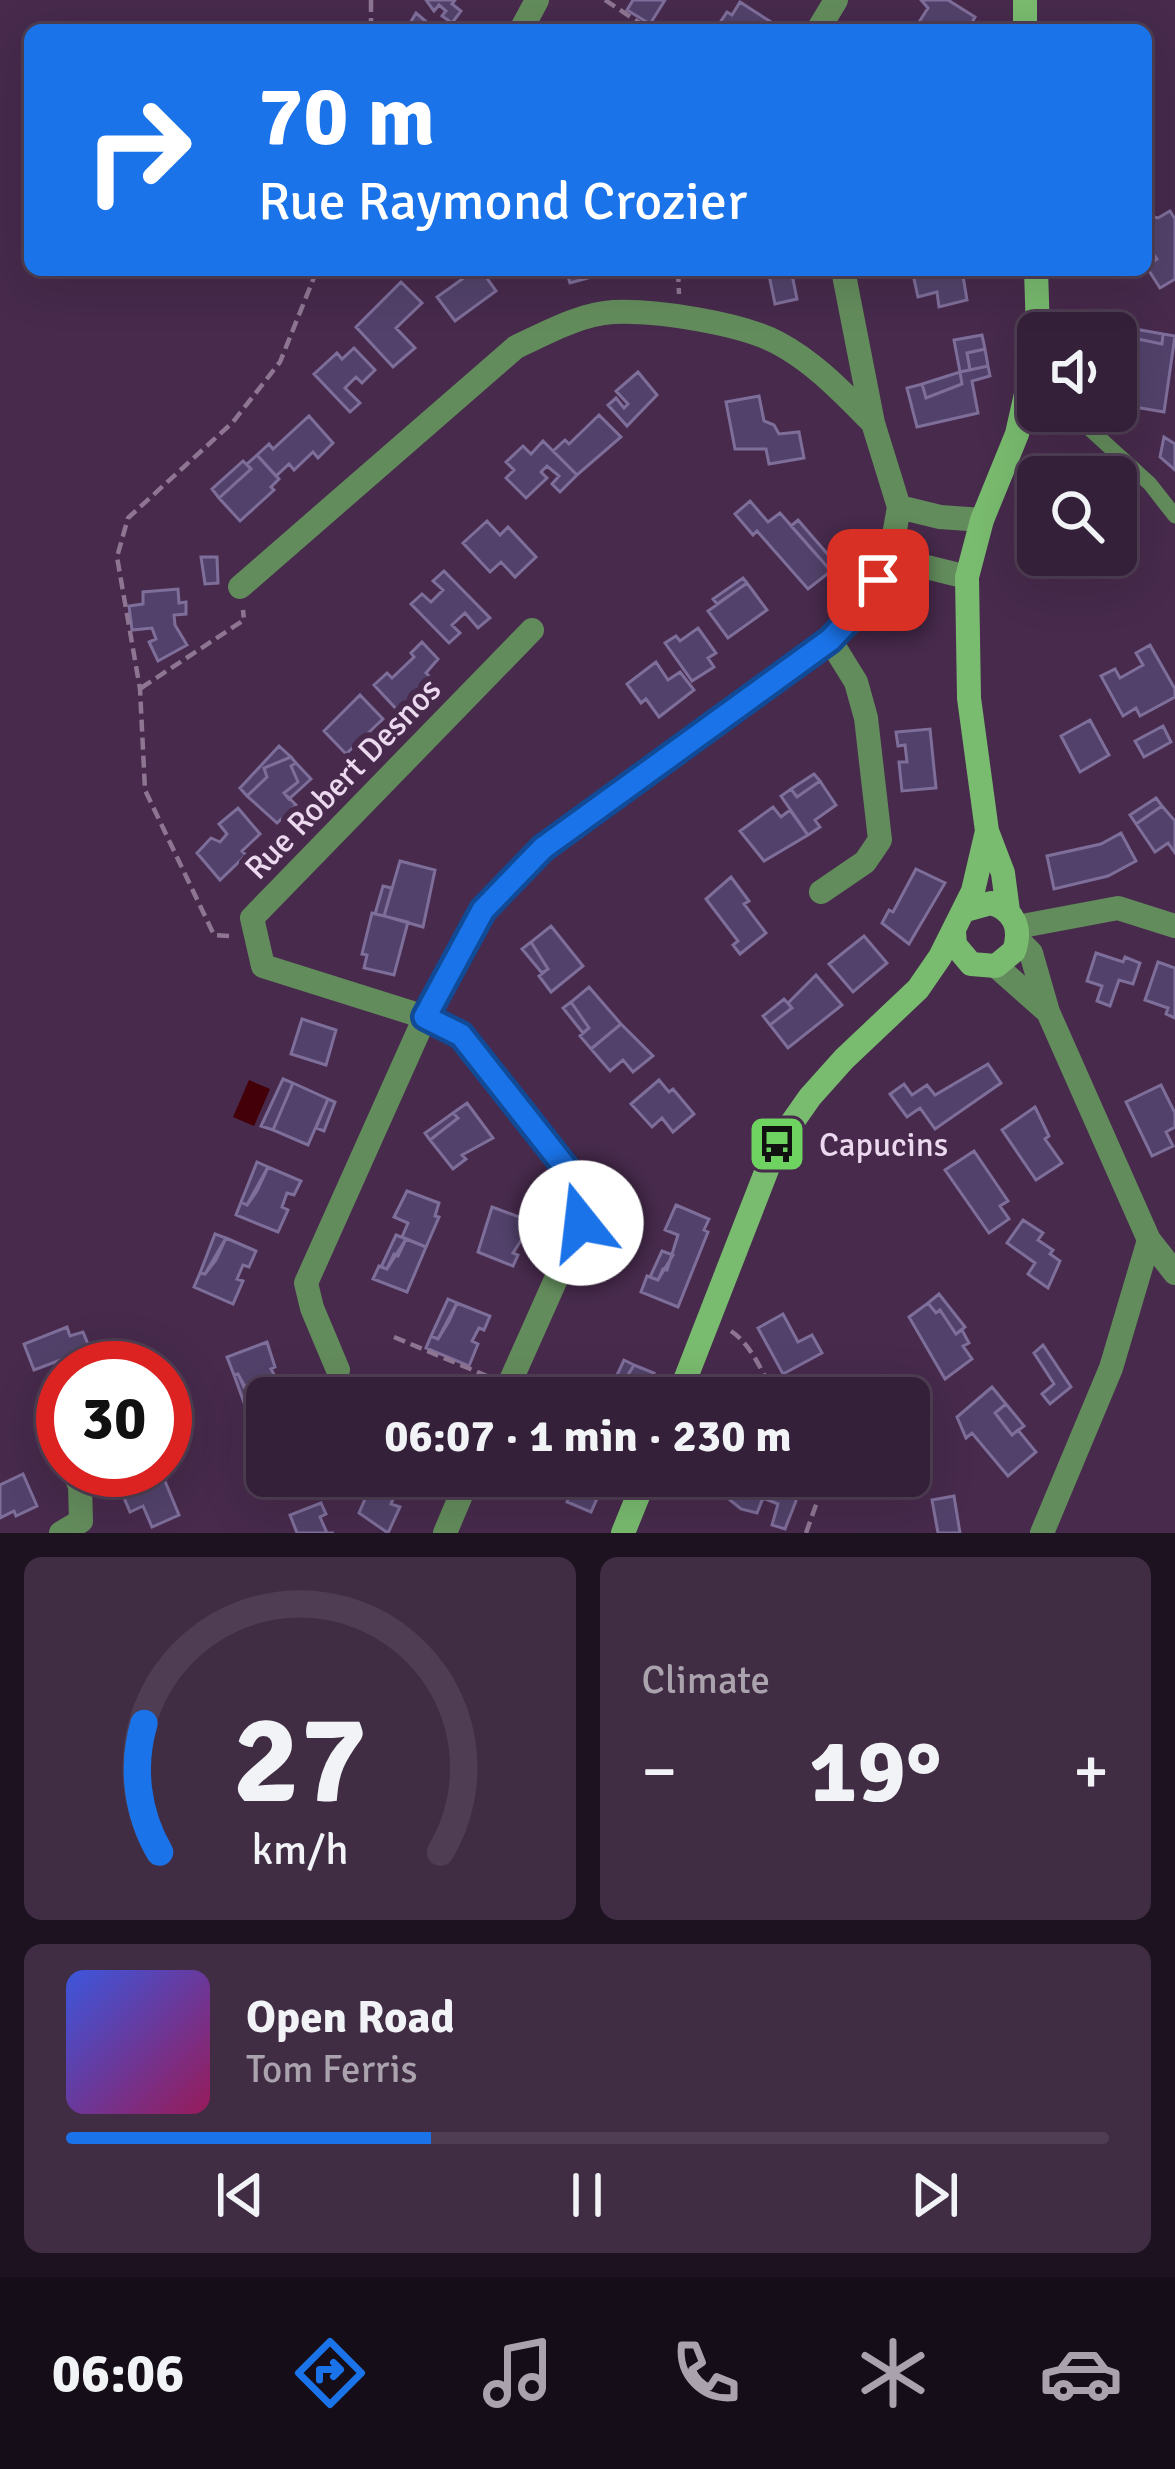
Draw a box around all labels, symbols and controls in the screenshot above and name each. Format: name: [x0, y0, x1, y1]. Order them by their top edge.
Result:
text: 70 m: [258, 65, 435, 169]
icon: right: [60, 72, 216, 228]
text: Rue Raymond Crozier: [258, 168, 747, 235]
map controls: [1017, 312, 1137, 576]
button: sound: [1017, 312, 1137, 432]
button: search: [1017, 456, 1137, 576]
pin: [827, 529, 929, 631]
icon: arrive: [845, 547, 911, 613]
street label: Rue Robert Desnos: [236, 670, 450, 889]
bus stop icon: Capucins: [746, 1113, 808, 1175]
place label: Capucins: [819, 1125, 948, 1166]
position arrow: [518, 1160, 644, 1286]
speed limit sign: 30: [36, 1341, 192, 1497]
text: 06:07 · 1 min · 230 m: [384, 1409, 792, 1464]
text: Climate: [642, 1656, 770, 1704]
text: 27: [232, 1684, 367, 1837]
text: 19°: [809, 1716, 942, 1827]
text: −: [642, 1731, 677, 1812]
text: +: [1073, 1731, 1109, 1812]
text: km/h: [251, 1823, 348, 1876]
text: Open Road: [246, 1990, 455, 2045]
text: Tom Ferris: [246, 2045, 418, 2093]
icon: previous: [207, 2162, 273, 2228]
icon: pause: [554, 2162, 620, 2228]
icon: next: [902, 2162, 968, 2228]
icon: directions: [288, 2331, 372, 2415]
icon: music: [476, 2331, 560, 2415]
icon: phone: [664, 2331, 748, 2415]
icon: climate: [851, 2331, 935, 2415]
icon: car: [1039, 2331, 1123, 2415]
text: 06:06: [52, 2340, 184, 2407]

